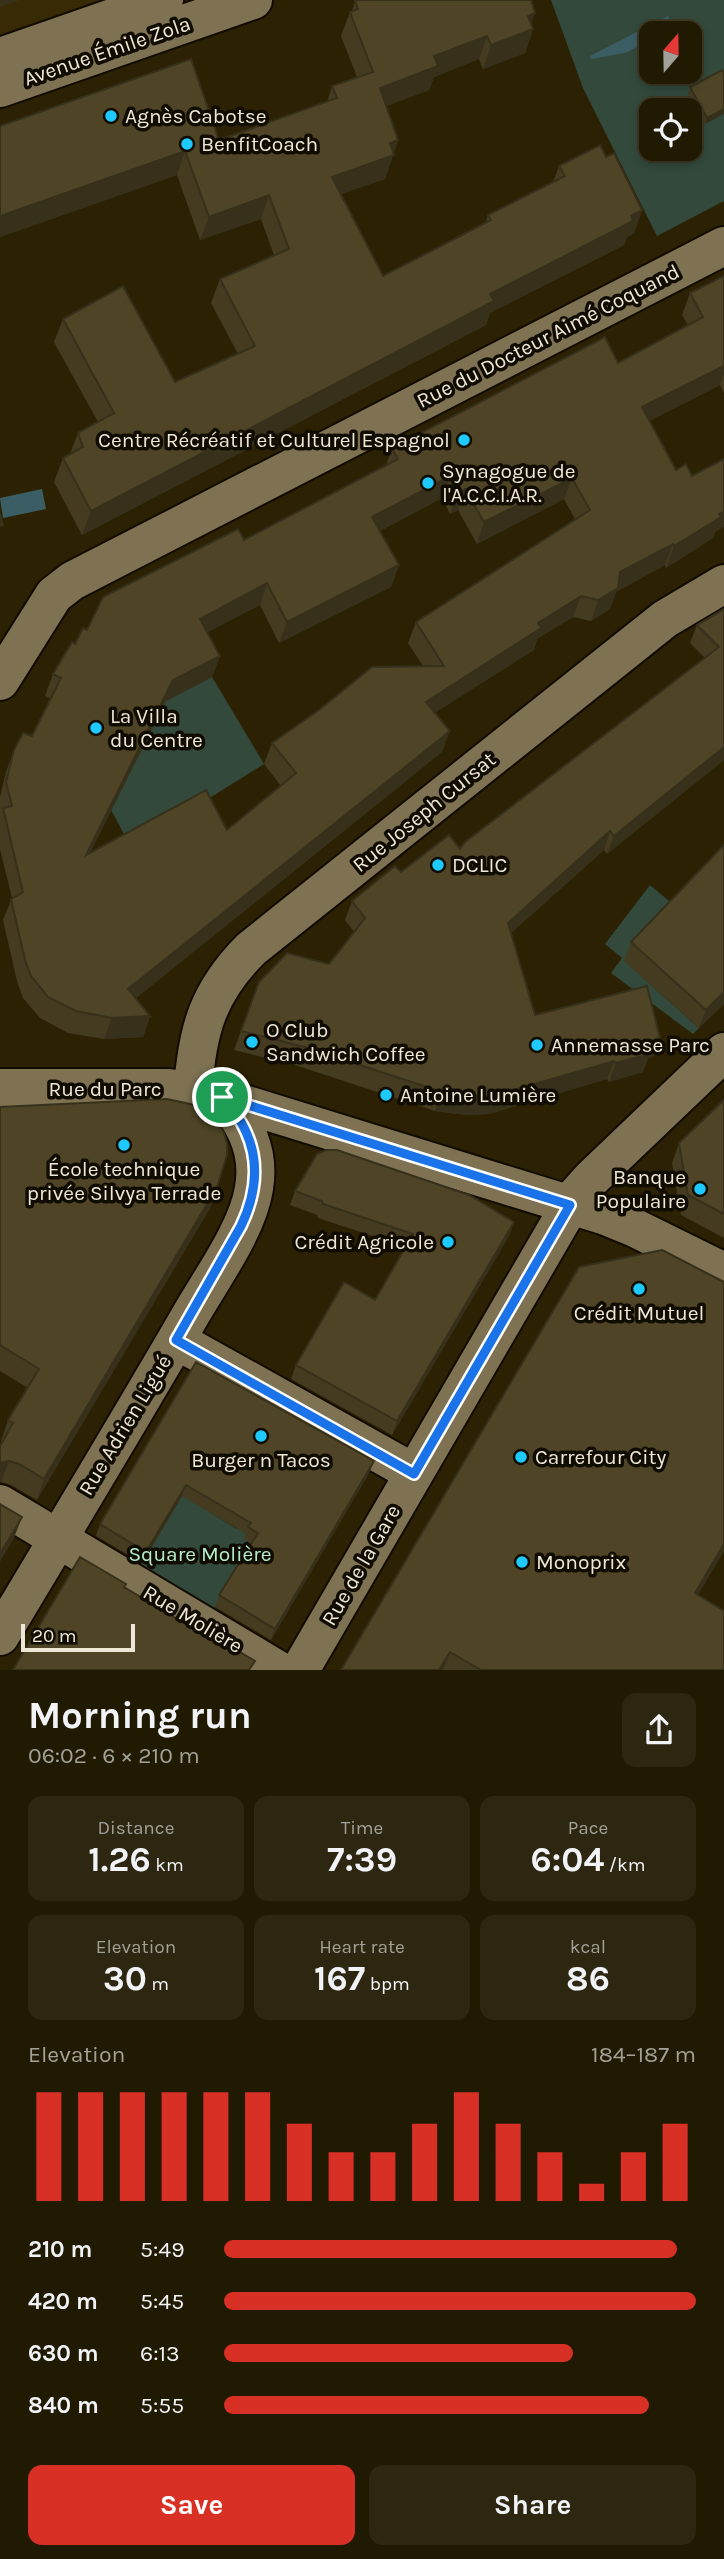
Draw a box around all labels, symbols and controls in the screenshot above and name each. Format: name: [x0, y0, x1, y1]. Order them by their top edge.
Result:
street label: Avenue Émile Zola: [20, 11, 194, 91]
north arrow: [639, 21, 702, 84]
map controls: [639, 21, 702, 161]
button: locate: [639, 98, 702, 161]
place label: Agnès Cabotse: [125, 104, 266, 128]
marker: Agnès Cabotse: [103, 108, 119, 124]
place label: BenfitCoach: [201, 132, 318, 156]
marker: BenfitCoach: [179, 136, 195, 152]
street label: Rue du Docteur Aimé Coquand: [413, 259, 683, 413]
place label: Centre Récréatif et Culturel Espagnol: [98, 428, 450, 452]
marker: Centre Récréatif et Culturel Espagnol: [456, 432, 472, 448]
place label: Synagogue de l'A.C.C.I.A.R.: [442, 459, 576, 507]
marker: Synagogue de l'A.C.C.I.A.R.: [420, 475, 436, 491]
place label: La Villa du Centre: [110, 704, 203, 752]
marker: La Villa du Centre: [88, 720, 104, 736]
street label: Rue Joseph Cursat: [348, 747, 500, 877]
place label: DCLIC: [452, 853, 507, 877]
marker: DCLIC: [430, 857, 446, 873]
place label: O Club Sandwich Coffee: [266, 1018, 426, 1066]
place label: Annemasse Parc: [551, 1033, 710, 1057]
marker: O Club Sandwich Coffee: [244, 1034, 260, 1050]
marker: Annemasse Parc: [529, 1037, 545, 1053]
pin: [192, 1067, 252, 1127]
street label: Rue du Parc: [48, 1077, 162, 1101]
icon: arrive: [203, 1078, 241, 1116]
place label: Antoine Lumière: [400, 1083, 556, 1107]
marker: Antoine Lumière: [378, 1087, 394, 1103]
marker: École technique privée Silvya Terrade: [116, 1137, 132, 1153]
place label: École technique privée Silvya Terrade: [27, 1157, 221, 1205]
place label: Banque Populaire: [596, 1165, 686, 1213]
marker: Banque Populaire: [692, 1181, 708, 1197]
place label: Crédit Agricole: [294, 1230, 434, 1254]
marker: Crédit Agricole: [440, 1234, 456, 1250]
marker: Crédit Mutuel: [631, 1281, 647, 1297]
place label: Crédit Mutuel: [574, 1301, 704, 1325]
street label: Rue Adrien Ligué: [74, 1350, 176, 1500]
marker: Burger n Tacos: [253, 1428, 269, 1444]
place label: Carrefour City: [535, 1445, 666, 1469]
place label: Burger n Tacos: [191, 1448, 331, 1472]
marker: Carrefour City: [513, 1449, 529, 1465]
street label: Rue de la Gare: [317, 1500, 405, 1630]
park label: Square Molière: [128, 1542, 272, 1566]
place label: Monoprix: [536, 1550, 627, 1574]
marker: Monoprix: [514, 1554, 530, 1570]
street label: Rue Molière: [139, 1580, 247, 1658]
scale bar: [21, 1621, 135, 1653]
text: 20 m: [32, 1625, 77, 1647]
text: Morning run: [28, 1693, 252, 1738]
button: share: [622, 1693, 696, 1767]
text: 06:02 · 6 × 210 m: [28, 1742, 200, 1769]
text: Distance: [98, 1817, 174, 1839]
text: Time: [341, 1817, 383, 1839]
text: Pace: [568, 1817, 608, 1839]
text: 1.26: [88, 1839, 151, 1880]
text: 7:39: [327, 1839, 397, 1880]
text: 6:04: [531, 1839, 604, 1880]
text: km: [151, 1854, 184, 1876]
text: /km: [604, 1854, 645, 1876]
text: Elevation: [96, 1936, 176, 1958]
text: Heart rate: [319, 1936, 405, 1958]
text: kcal: [570, 1936, 606, 1958]
text: 30: [103, 1958, 147, 1999]
text: 167: [314, 1958, 365, 1999]
text: 86: [566, 1958, 610, 1999]
text: m: [147, 1973, 169, 1995]
text: bpm: [365, 1973, 410, 1995]
text: Elevation: [28, 2041, 125, 2068]
text: 184–187 m: [591, 2041, 696, 2068]
text: 210 m: [28, 2236, 92, 2263]
text: 5:49: [140, 2236, 184, 2263]
text: 420 m: [28, 2288, 98, 2315]
text: 5:45: [140, 2288, 184, 2315]
text: 630 m: [28, 2340, 98, 2367]
text: 6:13: [140, 2340, 180, 2367]
text: 840 m: [28, 2392, 99, 2419]
text: 5:55: [140, 2392, 184, 2419]
button: Save: [28, 2465, 355, 2545]
button: Share: [369, 2465, 696, 2545]

